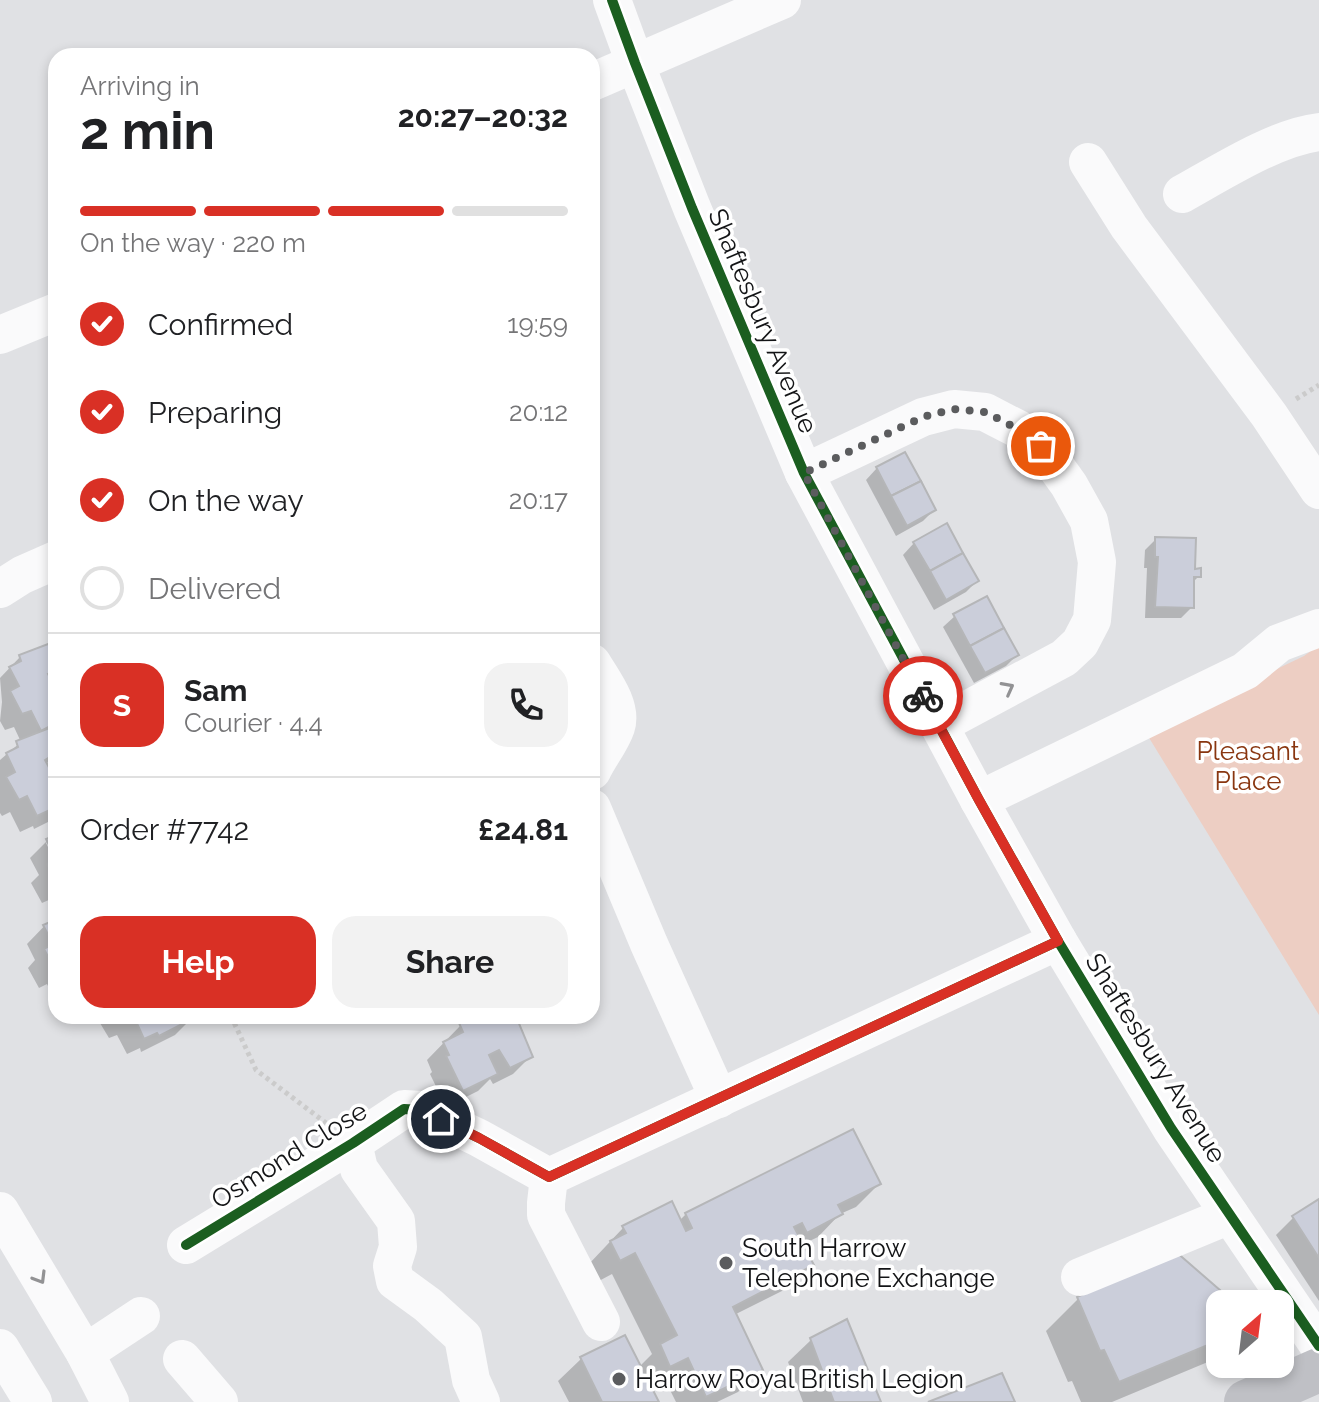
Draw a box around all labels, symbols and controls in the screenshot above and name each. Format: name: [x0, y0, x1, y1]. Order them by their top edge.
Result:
text: Arriving in: [80, 71, 200, 101]
text: 20:27–20:32: [398, 99, 568, 134]
text: 2 min: [80, 100, 215, 161]
street label: Shaftesbury Avenue: [702, 204, 824, 438]
text: On the way · 220 m: [80, 228, 306, 258]
icon: check: [80, 302, 124, 346]
text: Confirmed: [148, 307, 293, 342]
text: 19:59: [507, 309, 568, 339]
icon: check: [80, 390, 124, 434]
text: Preparing: [148, 395, 282, 430]
text: 20:12: [509, 397, 568, 427]
pin: [1007, 412, 1075, 480]
icon: bag: [1019, 424, 1063, 468]
icon: check: [80, 478, 124, 522]
text: On the way: [148, 483, 304, 518]
text: 20:17: [509, 485, 568, 515]
text: Delivered: [148, 571, 281, 606]
courier: [883, 656, 963, 736]
button: phone: [484, 663, 568, 747]
text: Sam: [184, 673, 247, 708]
icon: bike: [901, 674, 945, 718]
one-way arrow: [999, 682, 1013, 698]
text: S: [113, 688, 131, 723]
text: Courier · 4.4: [184, 708, 323, 738]
park label: Pleasant Place: [1196, 736, 1300, 796]
text: Order #7742: [80, 812, 249, 847]
text: £24.81: [478, 812, 568, 847]
button: Help: [80, 916, 316, 1008]
button: Share: [332, 916, 568, 1008]
street label: Shaftesbury Avenue: [1079, 948, 1233, 1168]
pin: [407, 1085, 475, 1153]
street label: Osmond Close: [206, 1095, 372, 1215]
icon: home: [419, 1097, 463, 1141]
place label: South Harrow Telephone Exchange: [742, 1233, 995, 1293]
marker: South Harrow Telephone Exchange: [717, 1254, 735, 1272]
one-way arrow: [30, 1269, 46, 1284]
north arrow: [1206, 1290, 1294, 1378]
map controls: [1206, 1290, 1294, 1378]
place label: Harrow Royal British Legion: [635, 1364, 964, 1394]
marker: Harrow Royal British Legion: [610, 1370, 628, 1388]

